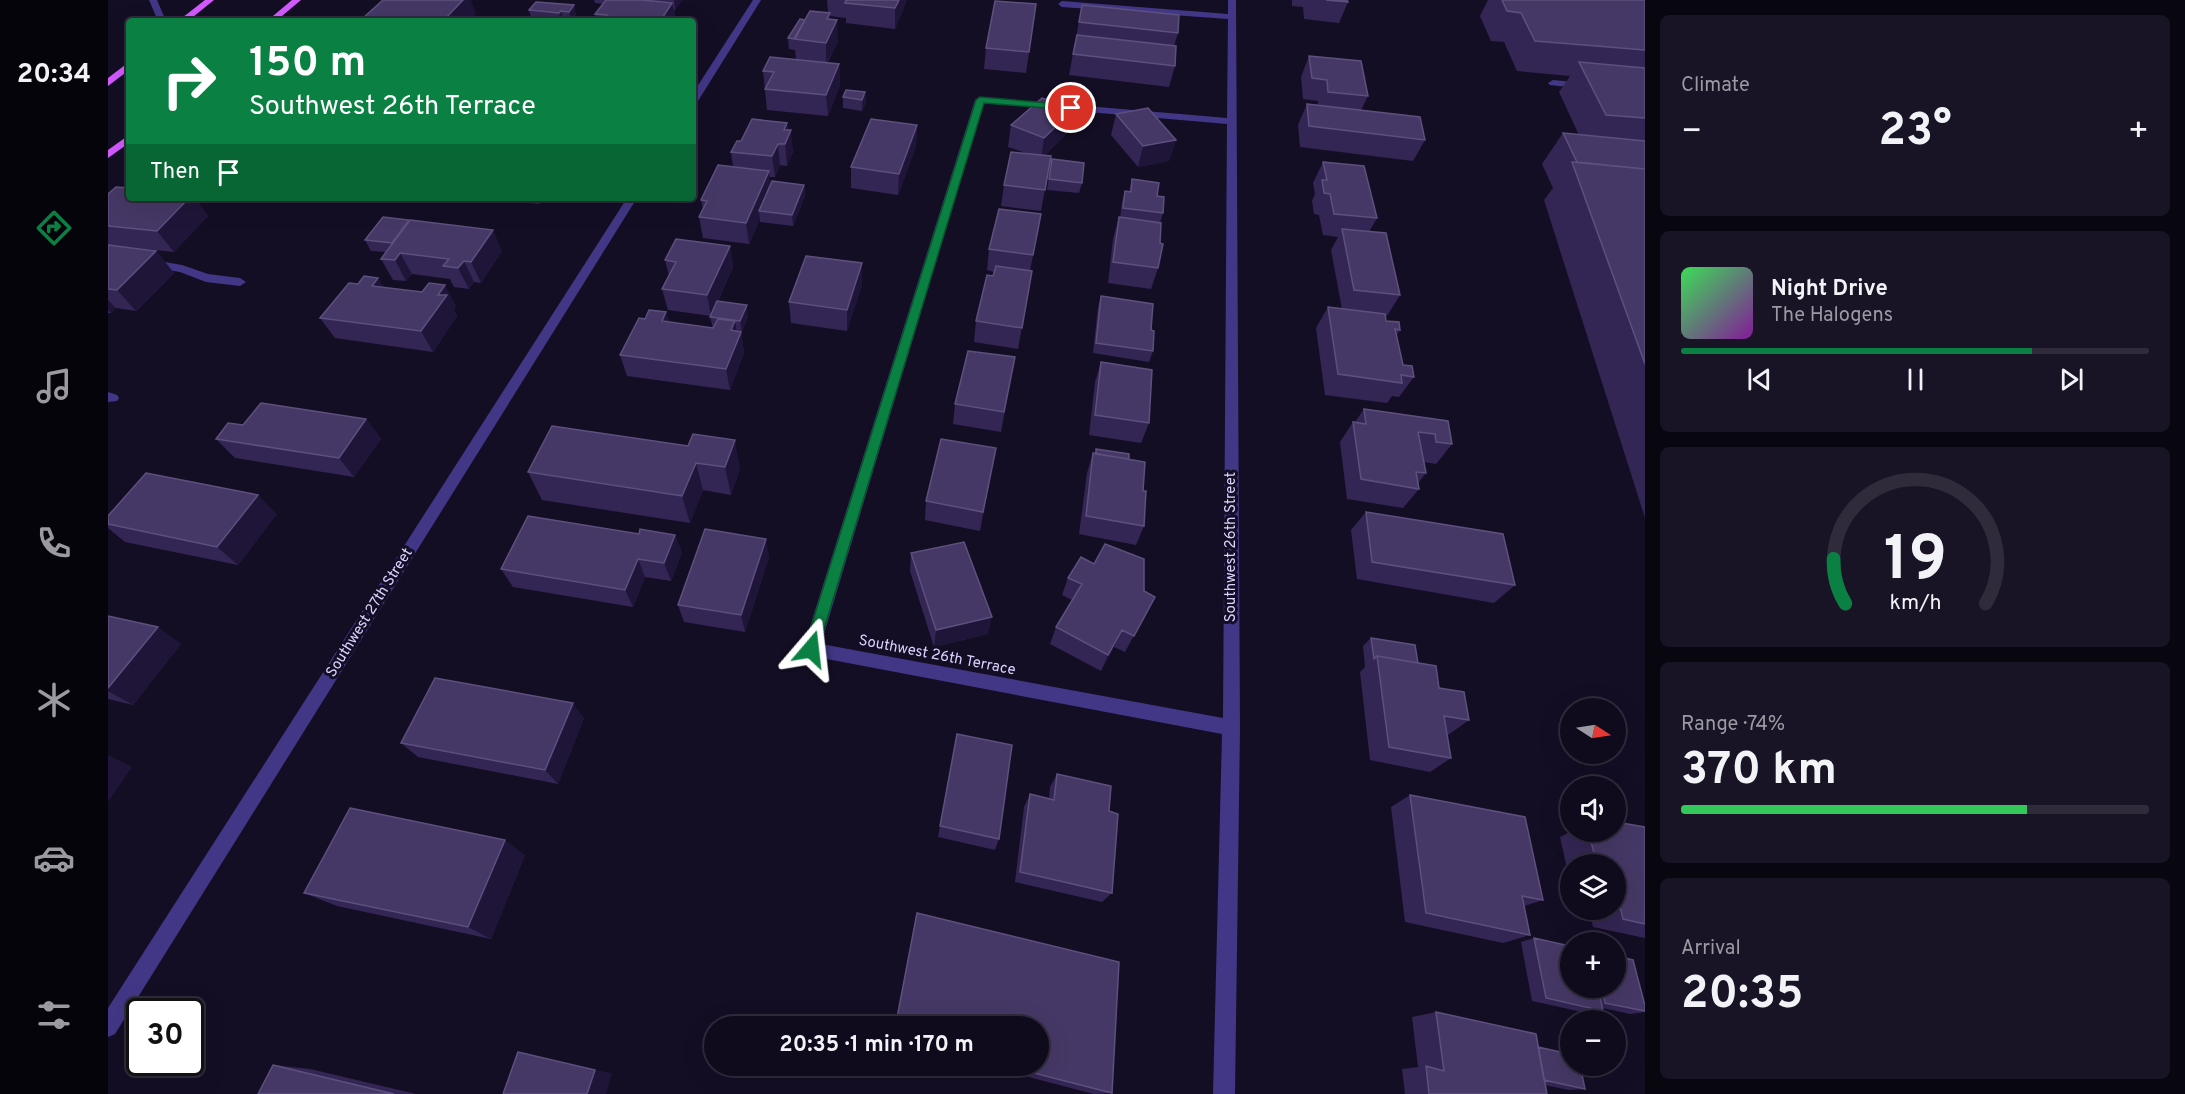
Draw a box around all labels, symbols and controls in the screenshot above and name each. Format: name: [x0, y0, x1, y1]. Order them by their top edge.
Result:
text: 150 m: [249, 38, 366, 91]
icon: right: [150, 42, 228, 120]
text: 20:34: [17, 58, 91, 92]
text: Climate: [1681, 73, 1750, 99]
pin: [1045, 82, 1096, 133]
text: Southwest 26th Terrace: [249, 90, 536, 124]
icon: arrive: [1054, 91, 1087, 124]
text: 23°: [1878, 104, 1952, 161]
text: −: [1681, 112, 1702, 154]
text: +: [2128, 112, 2149, 154]
icon: arrive: [212, 156, 245, 189]
text: Then: [150, 159, 200, 186]
icon: directions: [33, 207, 75, 249]
text: Night Drive: [1771, 276, 1888, 303]
text: The Halogens: [1771, 303, 1893, 329]
icon: previous: [1743, 363, 1776, 396]
icon: pause: [1899, 363, 1932, 396]
icon: next: [2055, 363, 2088, 396]
icon: music: [33, 365, 75, 407]
street label: Southwest 26th Street: [1222, 472, 1241, 622]
icon: phone: [33, 522, 75, 564]
text: 19: [1883, 523, 1947, 602]
street label: Southwest 27th Street: [323, 545, 417, 681]
text: km/h: [1889, 590, 1941, 617]
position arrow: [779, 617, 843, 681]
street label: Southwest 26th Terrace: [857, 631, 1017, 681]
icon: climate: [33, 679, 75, 721]
north arrow: [1560, 698, 1626, 764]
map controls: [1560, 698, 1626, 1076]
text: Range · 74%: [1681, 712, 1785, 738]
text: 370 km: [1681, 743, 1837, 800]
button: sound: [1560, 776, 1626, 842]
icon: car: [33, 837, 75, 879]
button: layers: [1560, 854, 1626, 920]
button: +: [1560, 932, 1626, 998]
text: Arrival: [1681, 936, 1741, 962]
text: 20:35: [1681, 967, 1804, 1024]
icon: filters: [33, 994, 75, 1036]
speed limit sign: 30: [126, 998, 204, 1076]
button: −: [1560, 1010, 1626, 1076]
text: 20:35 · 1 min · 170 m: [779, 1032, 974, 1059]

